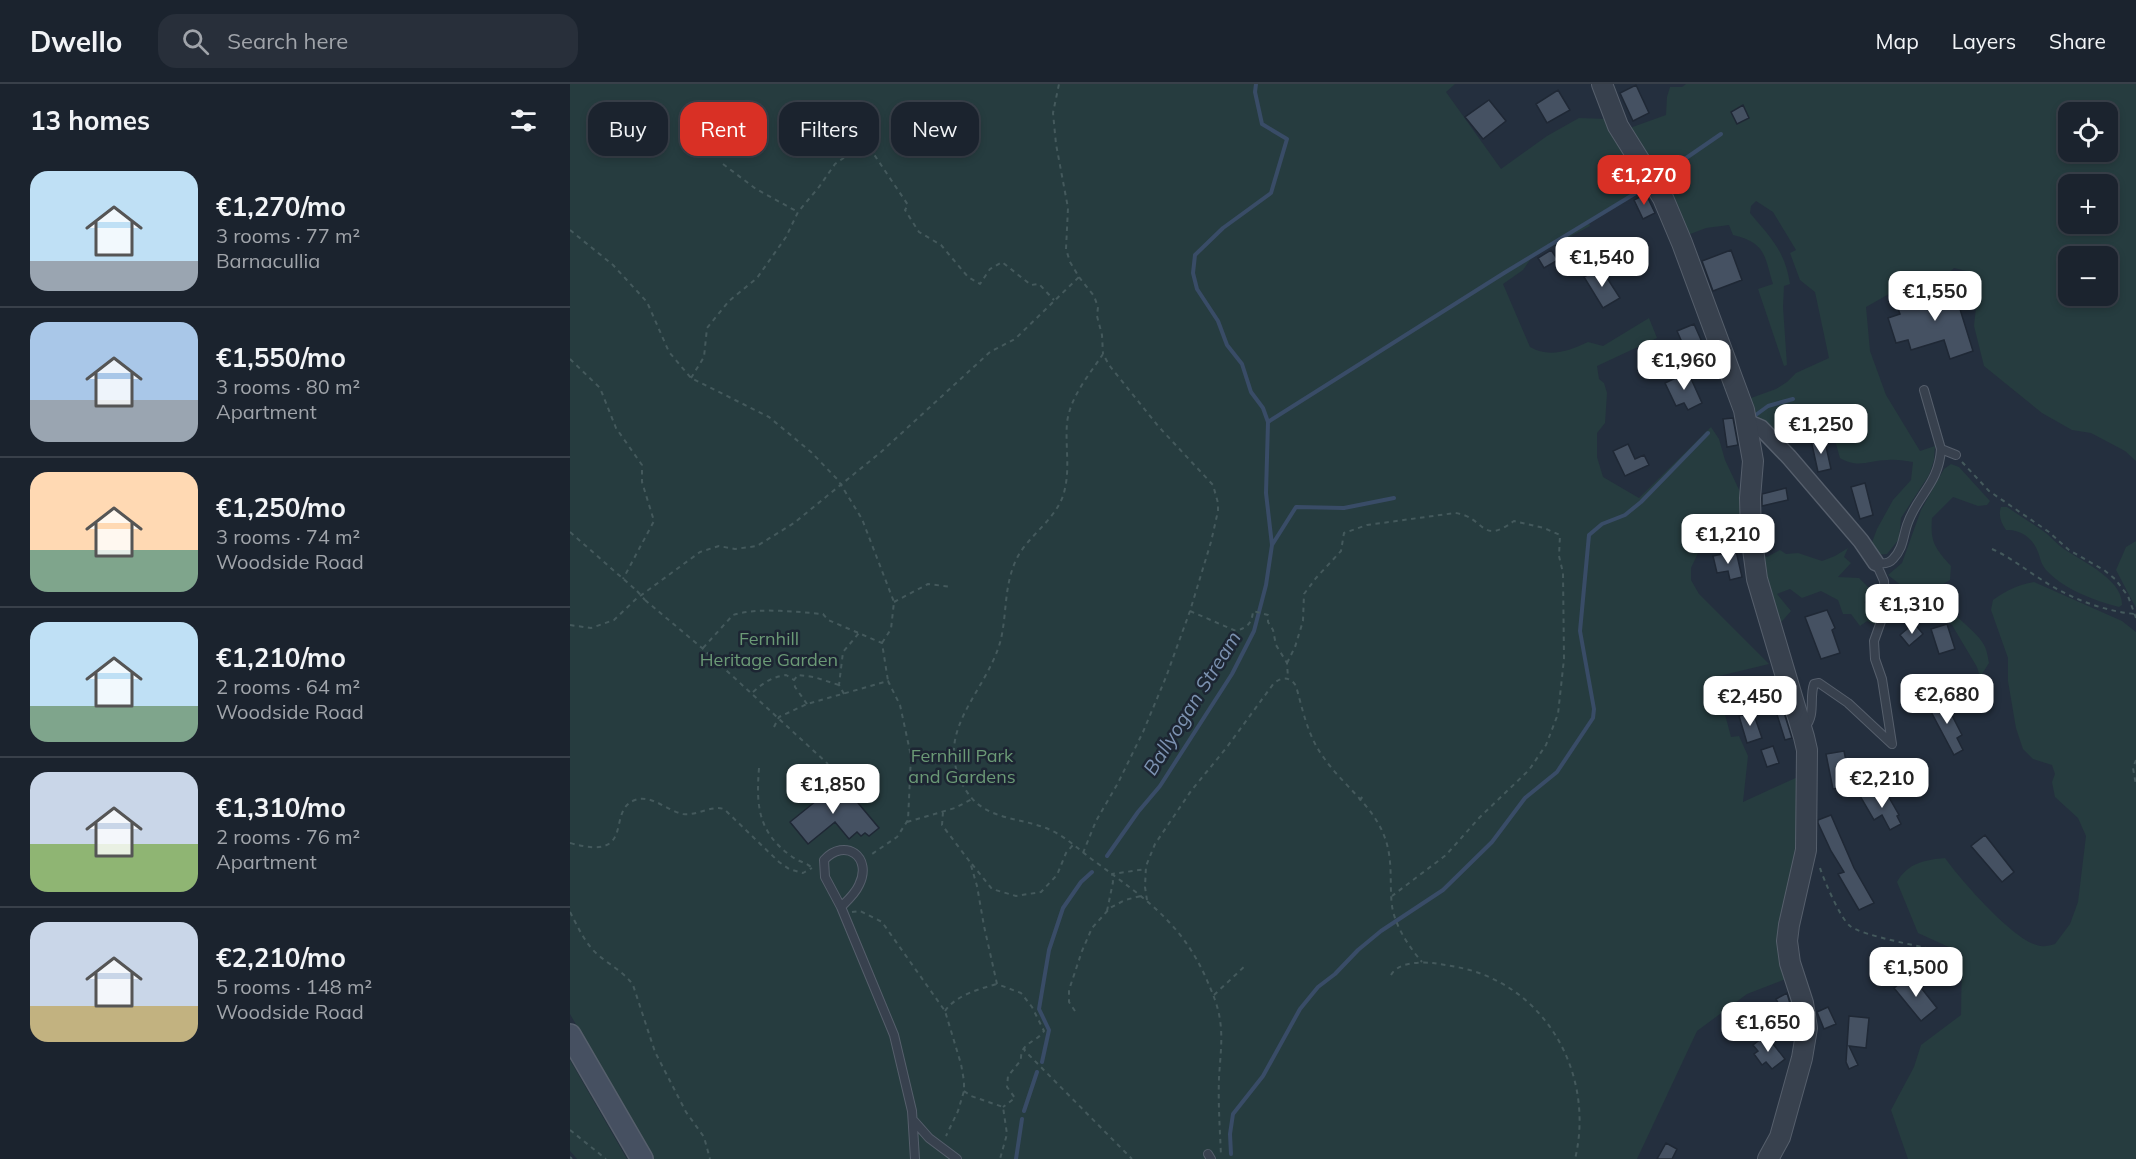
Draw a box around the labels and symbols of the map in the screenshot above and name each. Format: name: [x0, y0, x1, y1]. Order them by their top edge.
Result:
pin: €1,270: [1595, 155, 1693, 206]
pin: €1,540: [1553, 237, 1651, 288]
pin: €1,550: [1886, 271, 1984, 322]
pin: €1,960: [1635, 340, 1733, 391]
pin: €1,250: [1772, 404, 1870, 455]
pin: €1,210: [1679, 514, 1777, 565]
pin: €1,310: [1863, 584, 1961, 635]
water label: Ballyogan Stream: [1137, 626, 1246, 779]
park label: Fernhill Heritage Garden: [700, 627, 838, 671]
pin: €2,680: [1898, 674, 1996, 725]
pin: €2,450: [1701, 676, 1799, 727]
park label: Fernhill Park and Gardens: [908, 744, 1016, 788]
pin: €2,210: [1833, 758, 1931, 809]
pin: €1,850: [784, 764, 882, 815]
pin: €1,500: [1867, 947, 1965, 998]
pin: €1,650: [1719, 1002, 1817, 1053]

